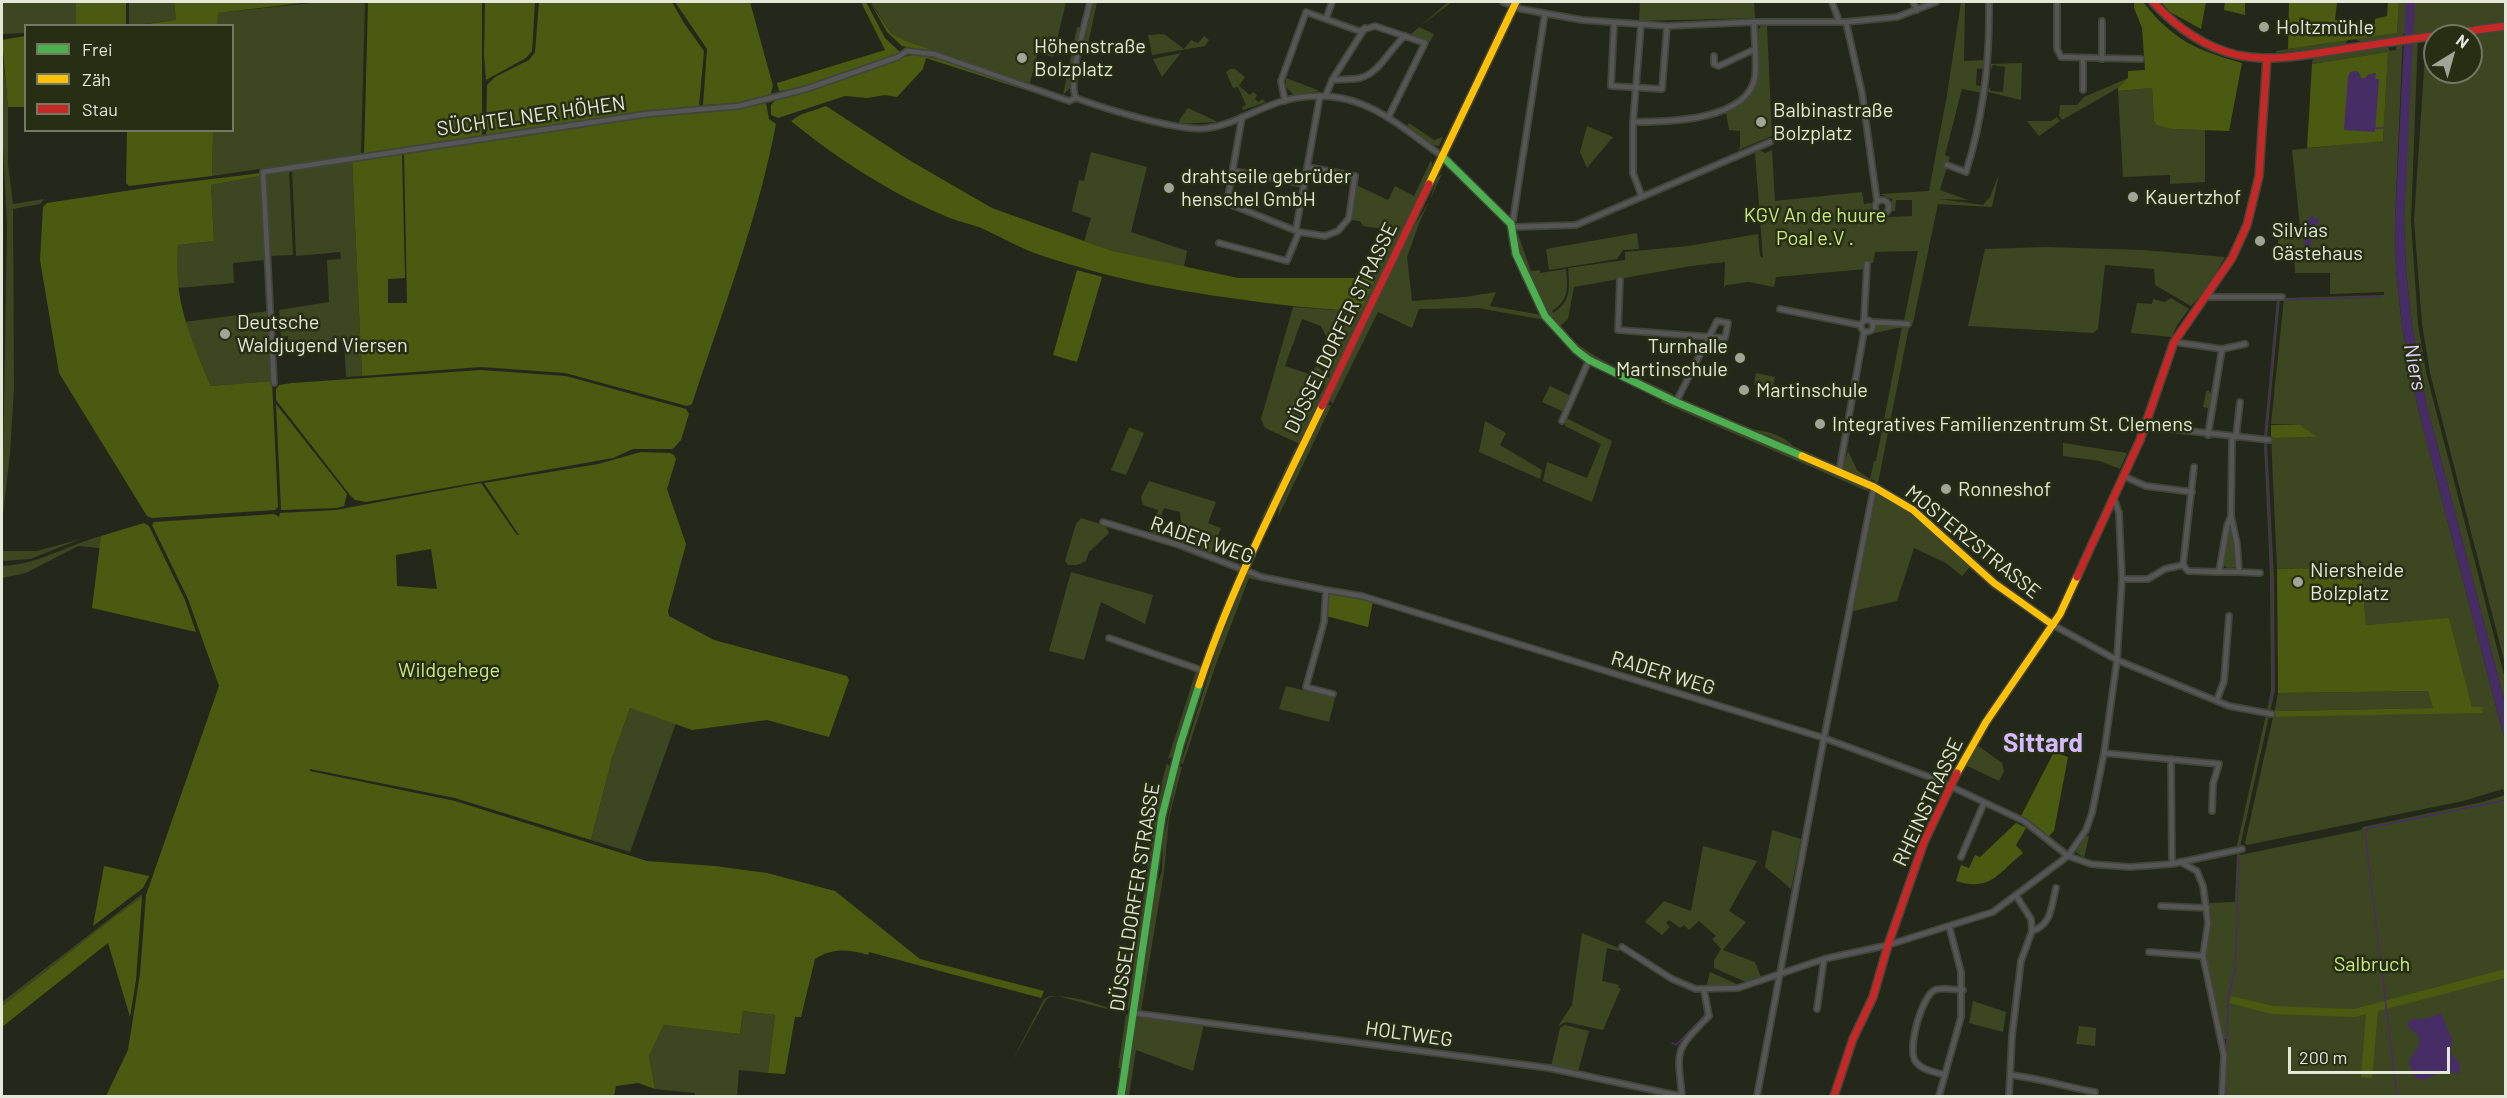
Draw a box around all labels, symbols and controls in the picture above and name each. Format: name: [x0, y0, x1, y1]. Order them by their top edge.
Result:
place label: Holtzmühle: [2276, 15, 2374, 39]
marker: Holtzmühle: [2257, 20, 2271, 34]
legend: [24, 24, 234, 132]
north arrow: [2423, 24, 2483, 84]
text: N: [2453, 30, 2473, 52]
place label: Höhenstraße Bolzplatz: [1034, 34, 1146, 81]
text: Frei: [82, 38, 113, 60]
marker: Höhenstraße Bolzplatz: [1015, 51, 1029, 65]
text: Zäh: [82, 68, 111, 90]
street label: SÜCHTELNER HÖHEN: [435, 91, 627, 141]
text: Stau: [82, 98, 118, 120]
place label: Balbinastraße Bolzplatz: [1773, 98, 1893, 145]
marker: Balbinastraße Bolzplatz: [1754, 115, 1768, 129]
place label: drahtseile gebrüder henschel GmbH: [1181, 164, 1351, 211]
marker: drahtseile gebrüder henschel GmbH: [1162, 181, 1176, 195]
place label: Kauertzhof: [2145, 185, 2241, 209]
marker: Kauertzhof: [2126, 190, 2140, 204]
park label: KGV An de huure Poal e.V .: [1744, 203, 1886, 250]
place label: Silvias Gästehaus: [2272, 218, 2363, 265]
street label: DÜSSELDORFER STRASSE: [1280, 219, 1402, 437]
marker: Silvias Gästehaus: [2253, 234, 2267, 248]
place label: Deutsche Waldjugend Viersen: [237, 310, 408, 357]
marker: Deutsche Waldjugend Viersen: [218, 327, 232, 341]
place label: Turnhalle Martinschule: [1616, 334, 1728, 381]
water label: Niers: [2398, 342, 2432, 392]
marker: Turnhalle Martinschule: [1733, 351, 1747, 365]
place label: Martinschule: [1756, 378, 1868, 402]
marker: Martinschule: [1737, 383, 1751, 397]
place label: Integratives Familienzentrum St. Clemens: [1832, 412, 2193, 436]
marker: Integratives Familienzentrum St. Clemens: [1813, 417, 1827, 431]
place label: Ronneshof: [1958, 477, 2051, 501]
street label: MOSTERZSTRASSE: [1900, 480, 2046, 604]
marker: Ronneshof: [1939, 482, 1953, 496]
street label: RADER WEG: [1147, 511, 1257, 569]
place label: Niersheide Bolzplatz: [2310, 558, 2404, 605]
marker: Niersheide Bolzplatz: [2291, 575, 2305, 589]
street label: RADER WEG: [1608, 646, 1718, 700]
park label: Wildgehege: [398, 658, 500, 682]
district label: Sittard: [2003, 727, 2083, 759]
street label: RHEINSTRASSE: [1888, 734, 1968, 870]
street label: DÜSSELDORFER STRASSE: [1105, 781, 1165, 1013]
park label: Salbruch: [2334, 952, 2410, 976]
street label: HOLTWEG: [1364, 1016, 1454, 1052]
scale bar: [2291, 1035, 2453, 1073]
text: 200 m: [2299, 1046, 2347, 1068]

